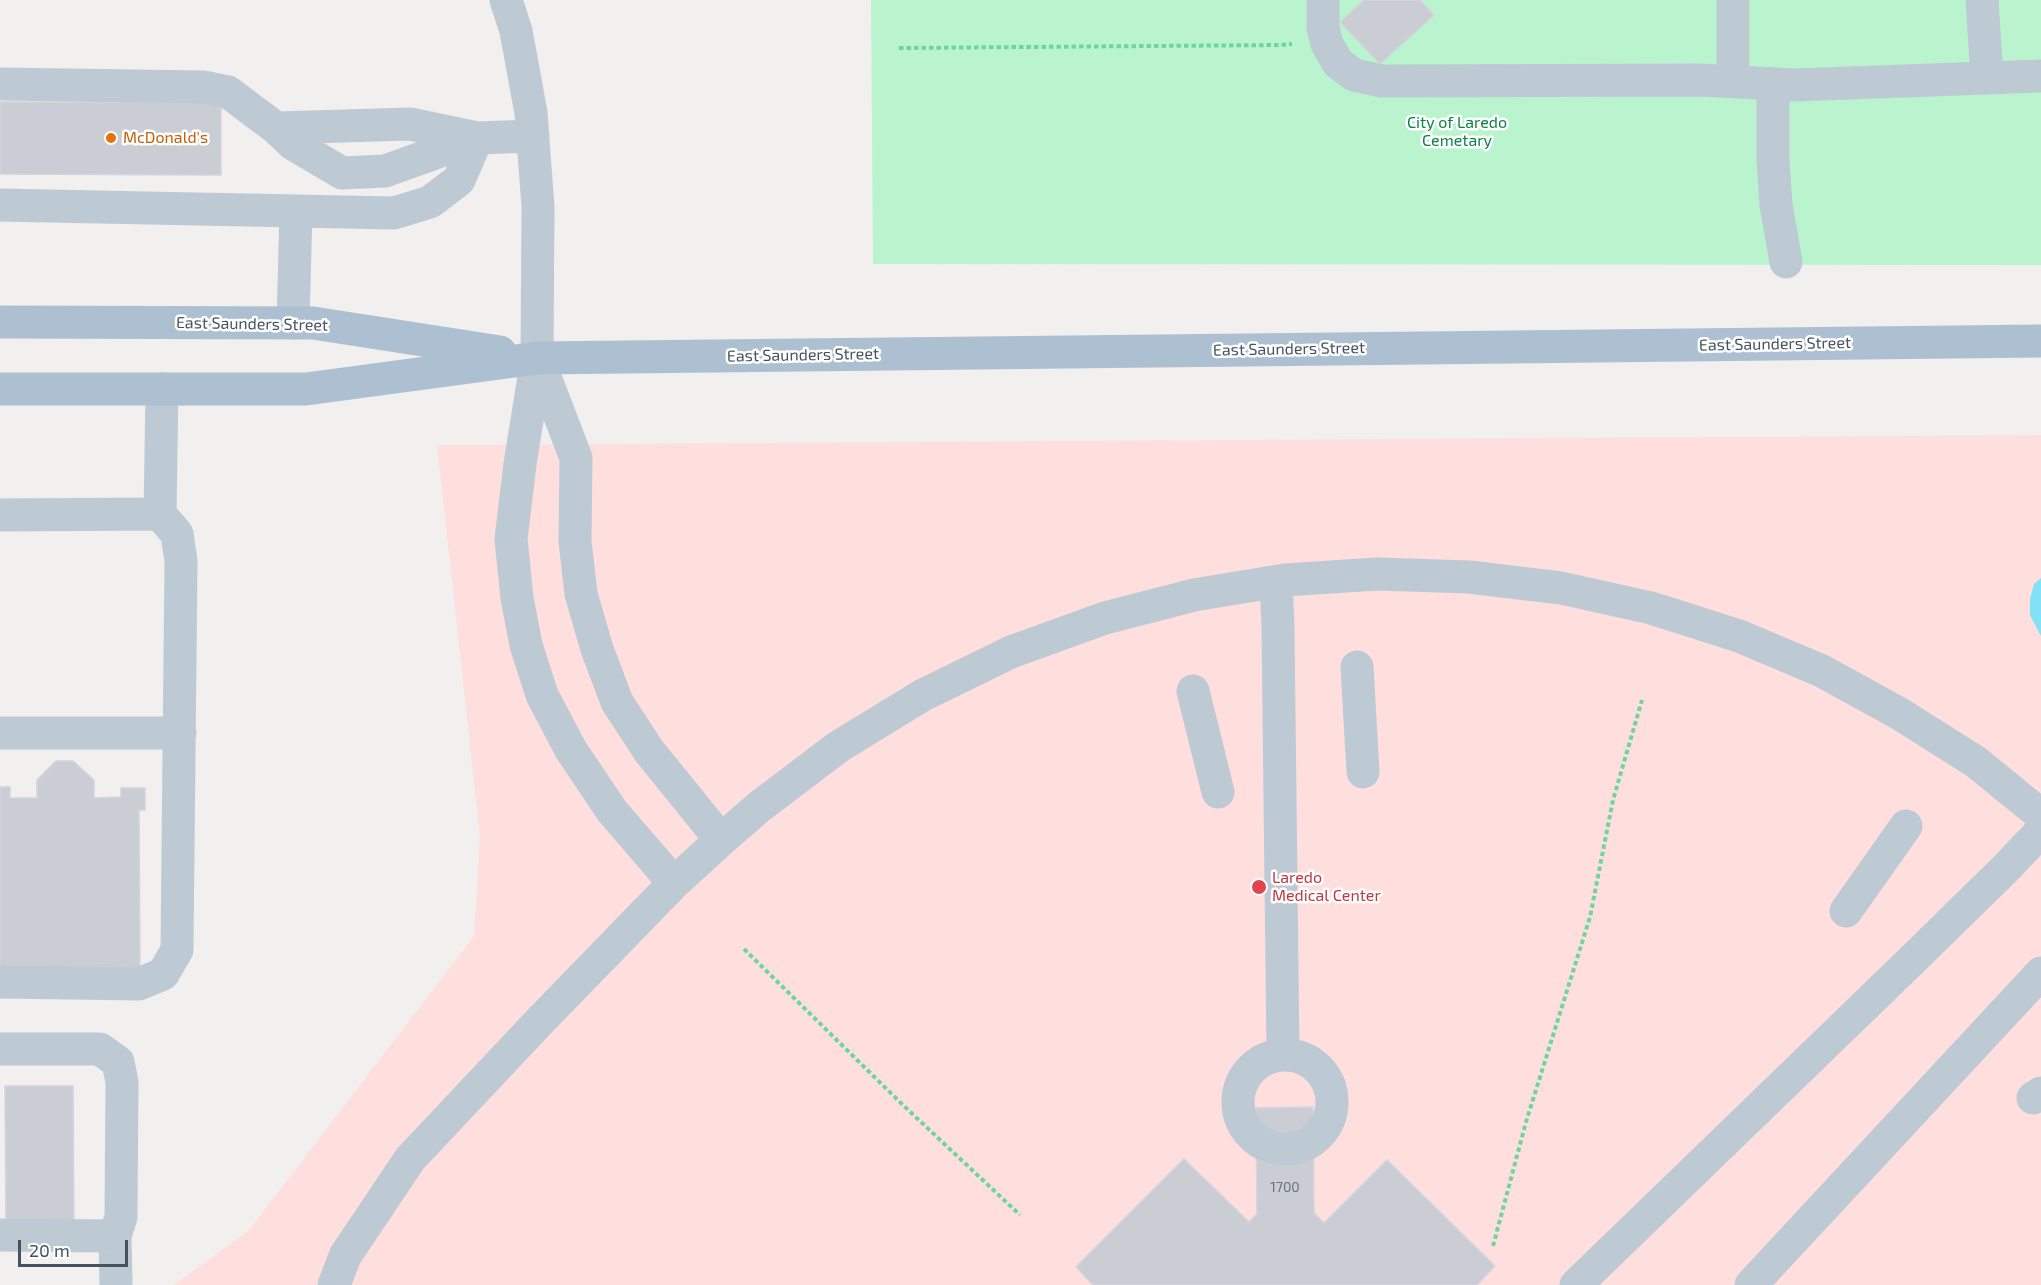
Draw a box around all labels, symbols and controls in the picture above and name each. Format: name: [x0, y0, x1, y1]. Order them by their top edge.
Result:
park label: City of Laredo Cemetary: [1407, 113, 1507, 151]
place label: McDonald's: [123, 128, 208, 148]
marker: McDonald's: [104, 131, 118, 145]
street label: East Saunders Street: [176, 313, 328, 335]
street label: East Saunders Street: [1699, 333, 1851, 355]
street label: East Saunders Street: [1213, 338, 1365, 360]
street label: East Saunders Street: [727, 344, 879, 366]
place label: Laredo Medical Center: [1272, 868, 1381, 906]
marker: Laredo Medical Center: [1250, 878, 1268, 896]
house number: 1700: [1270, 1179, 1300, 1195]
scale bar: [21, 1228, 130, 1266]
text: 20 m: [29, 1239, 70, 1261]

